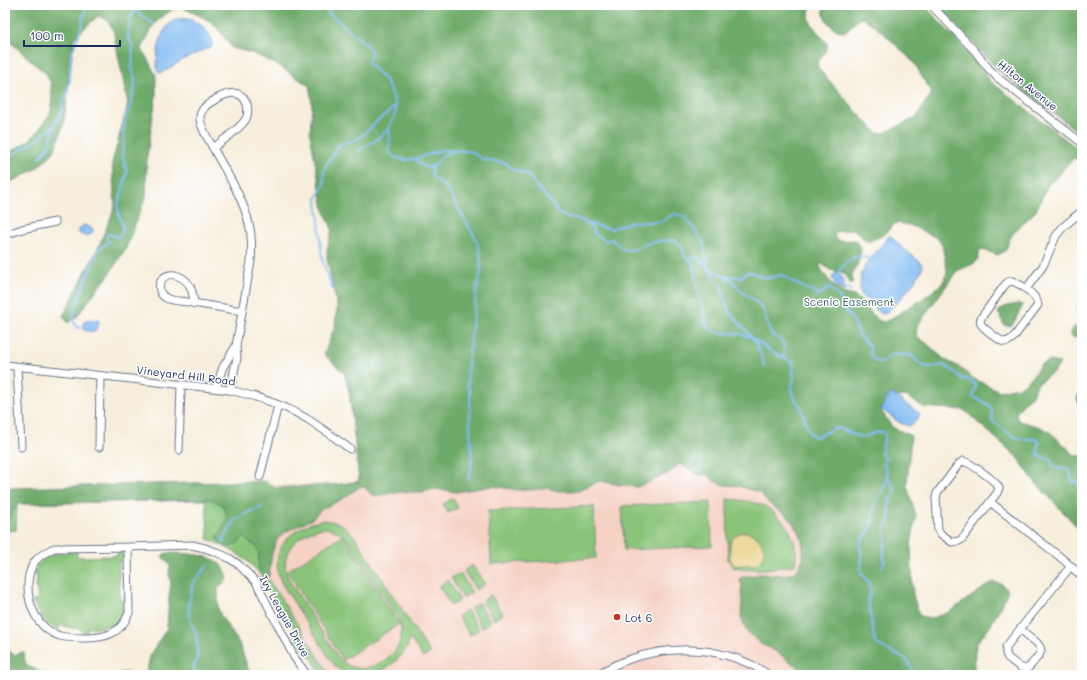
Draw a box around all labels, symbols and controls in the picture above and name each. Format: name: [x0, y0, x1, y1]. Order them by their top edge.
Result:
scale bar: [24, 22, 120, 48]
text: 100 m: [30, 27, 64, 43]
street label: Hilton Avenue: [995, 56, 1061, 114]
park label: Scenic Easement: [804, 294, 895, 309]
street label: Vineyard Hill Road: [136, 361, 236, 389]
street label: Ivy League Drive: [256, 573, 314, 660]
place label: Lot 6: [625, 610, 652, 625]
marker: Lot 6: [612, 612, 622, 622]

